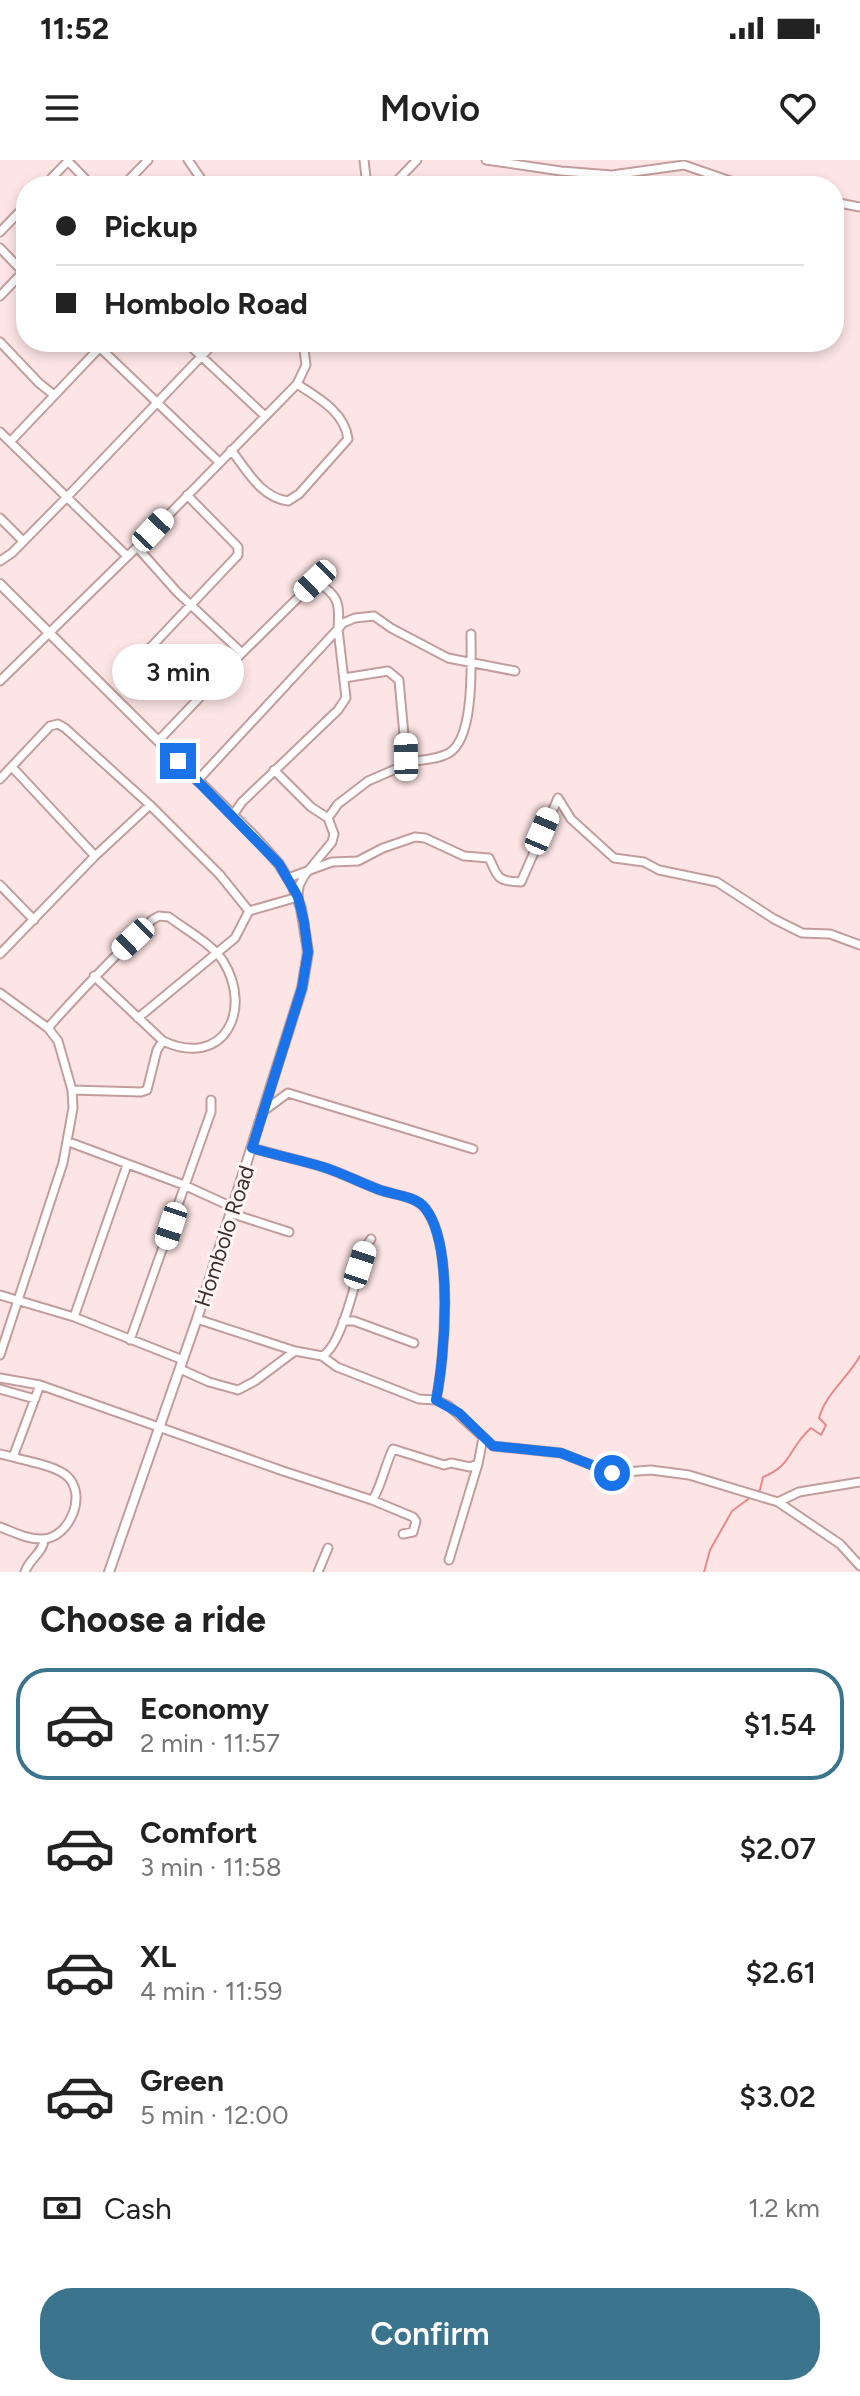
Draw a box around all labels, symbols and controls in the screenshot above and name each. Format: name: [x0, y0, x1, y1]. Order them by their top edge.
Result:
text: 11:52: [40, 10, 109, 47]
icon: menu: [40, 86, 84, 130]
icon: heart: [776, 86, 820, 130]
text: Movio: [380, 87, 480, 130]
text: Pickup: [104, 208, 198, 245]
text: Hombolo Road: [104, 285, 308, 322]
car: [128, 504, 178, 556]
car: [289, 556, 341, 606]
callout: 3 min: [112, 645, 244, 701]
text: 3 min: [146, 656, 210, 688]
car: [394, 733, 418, 781]
route end: [160, 743, 196, 779]
car: [522, 804, 562, 858]
car: [107, 914, 159, 964]
street label: Hombolo Road: [189, 1162, 260, 1310]
car: [152, 1199, 190, 1253]
car: [341, 1238, 379, 1292]
route start: [594, 1455, 630, 1491]
text: Choose a ride: [40, 1598, 266, 1641]
icon: car: [44, 1688, 116, 1760]
text: Economy: [140, 1690, 269, 1727]
text: $1.54: [744, 1706, 816, 1743]
text: 2 min · 11:57: [140, 1727, 280, 1759]
icon: car: [44, 1812, 116, 1884]
text: Comfort: [140, 1814, 258, 1851]
text: $2.07: [739, 1830, 816, 1867]
text: 3 min · 11:58: [140, 1851, 282, 1883]
icon: car: [44, 1936, 116, 2008]
text: XL: [140, 1938, 176, 1975]
text: $2.61: [745, 1954, 816, 1991]
text: 4 min · 11:59: [140, 1975, 282, 2007]
icon: car: [44, 2060, 116, 2132]
text: Green: [140, 2062, 224, 2099]
text: $3.02: [739, 2078, 816, 2115]
text: 5 min · 12:00: [140, 2099, 289, 2131]
icon: cash: [40, 2186, 84, 2230]
text: Cash: [104, 2190, 172, 2227]
text: 1.2 km: [748, 2192, 820, 2224]
button: Confirm: [40, 2288, 820, 2380]

